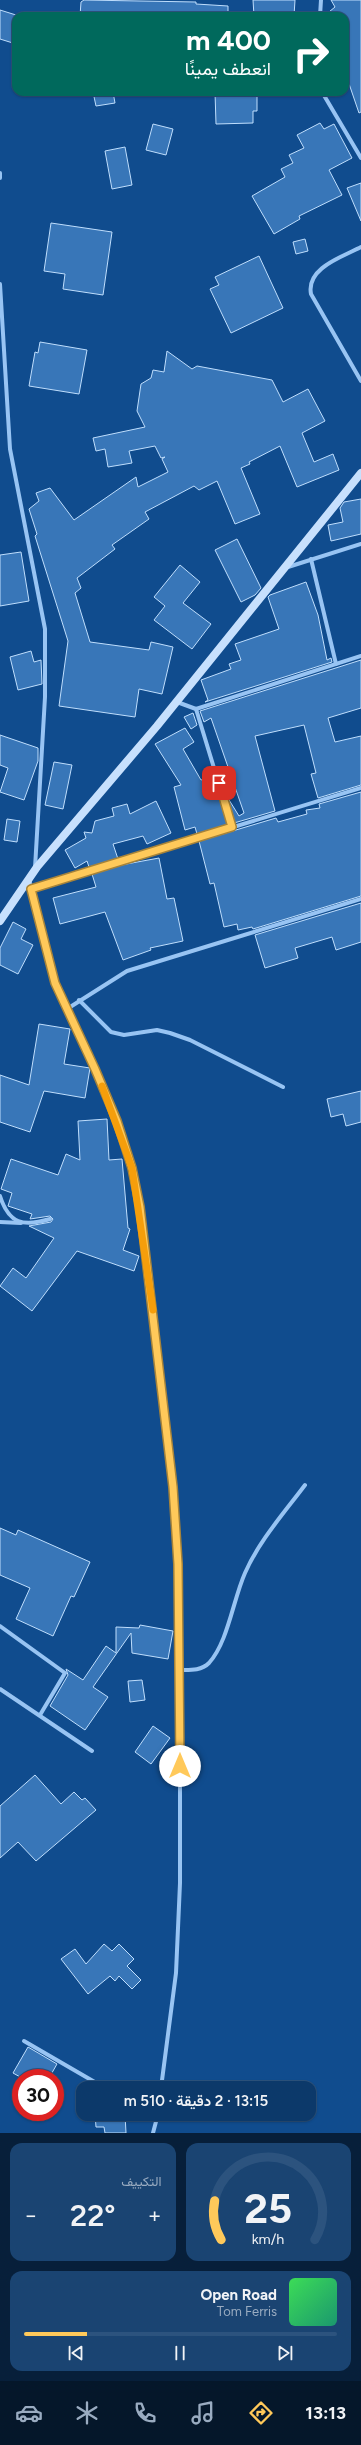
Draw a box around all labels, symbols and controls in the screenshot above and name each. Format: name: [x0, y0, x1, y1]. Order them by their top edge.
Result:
text: 400 m: [186, 23, 271, 57]
icon: right: [285, 28, 337, 80]
text: انعطف يمينًا: [185, 58, 271, 80]
pin: [202, 766, 236, 800]
icon: arrive: [208, 772, 230, 794]
position arrow: [159, 1745, 201, 1787]
speed limit sign: 30: [12, 2069, 64, 2121]
text: 13:15 · 2 دقيقة · 510 m: [124, 2092, 268, 2110]
text: التكييف: [121, 2174, 162, 2189]
text: 25: [244, 2183, 292, 2233]
text: 22°: [70, 2197, 115, 2234]
text: −: [24, 2202, 38, 2229]
text: +: [148, 2202, 161, 2229]
text: km/h: [252, 2230, 285, 2248]
text: Open Road: [200, 2286, 277, 2304]
text: Tom Ferris: [217, 2304, 277, 2319]
icon: previous: [65, 2342, 87, 2364]
icon: pause: [169, 2342, 191, 2364]
icon: next: [274, 2342, 296, 2364]
icon: car: [15, 2399, 43, 2427]
icon: climate: [73, 2399, 101, 2427]
icon: phone: [131, 2399, 159, 2427]
icon: music: [189, 2399, 217, 2427]
icon: directions: [247, 2399, 275, 2427]
text: 13:13: [305, 2402, 346, 2424]

